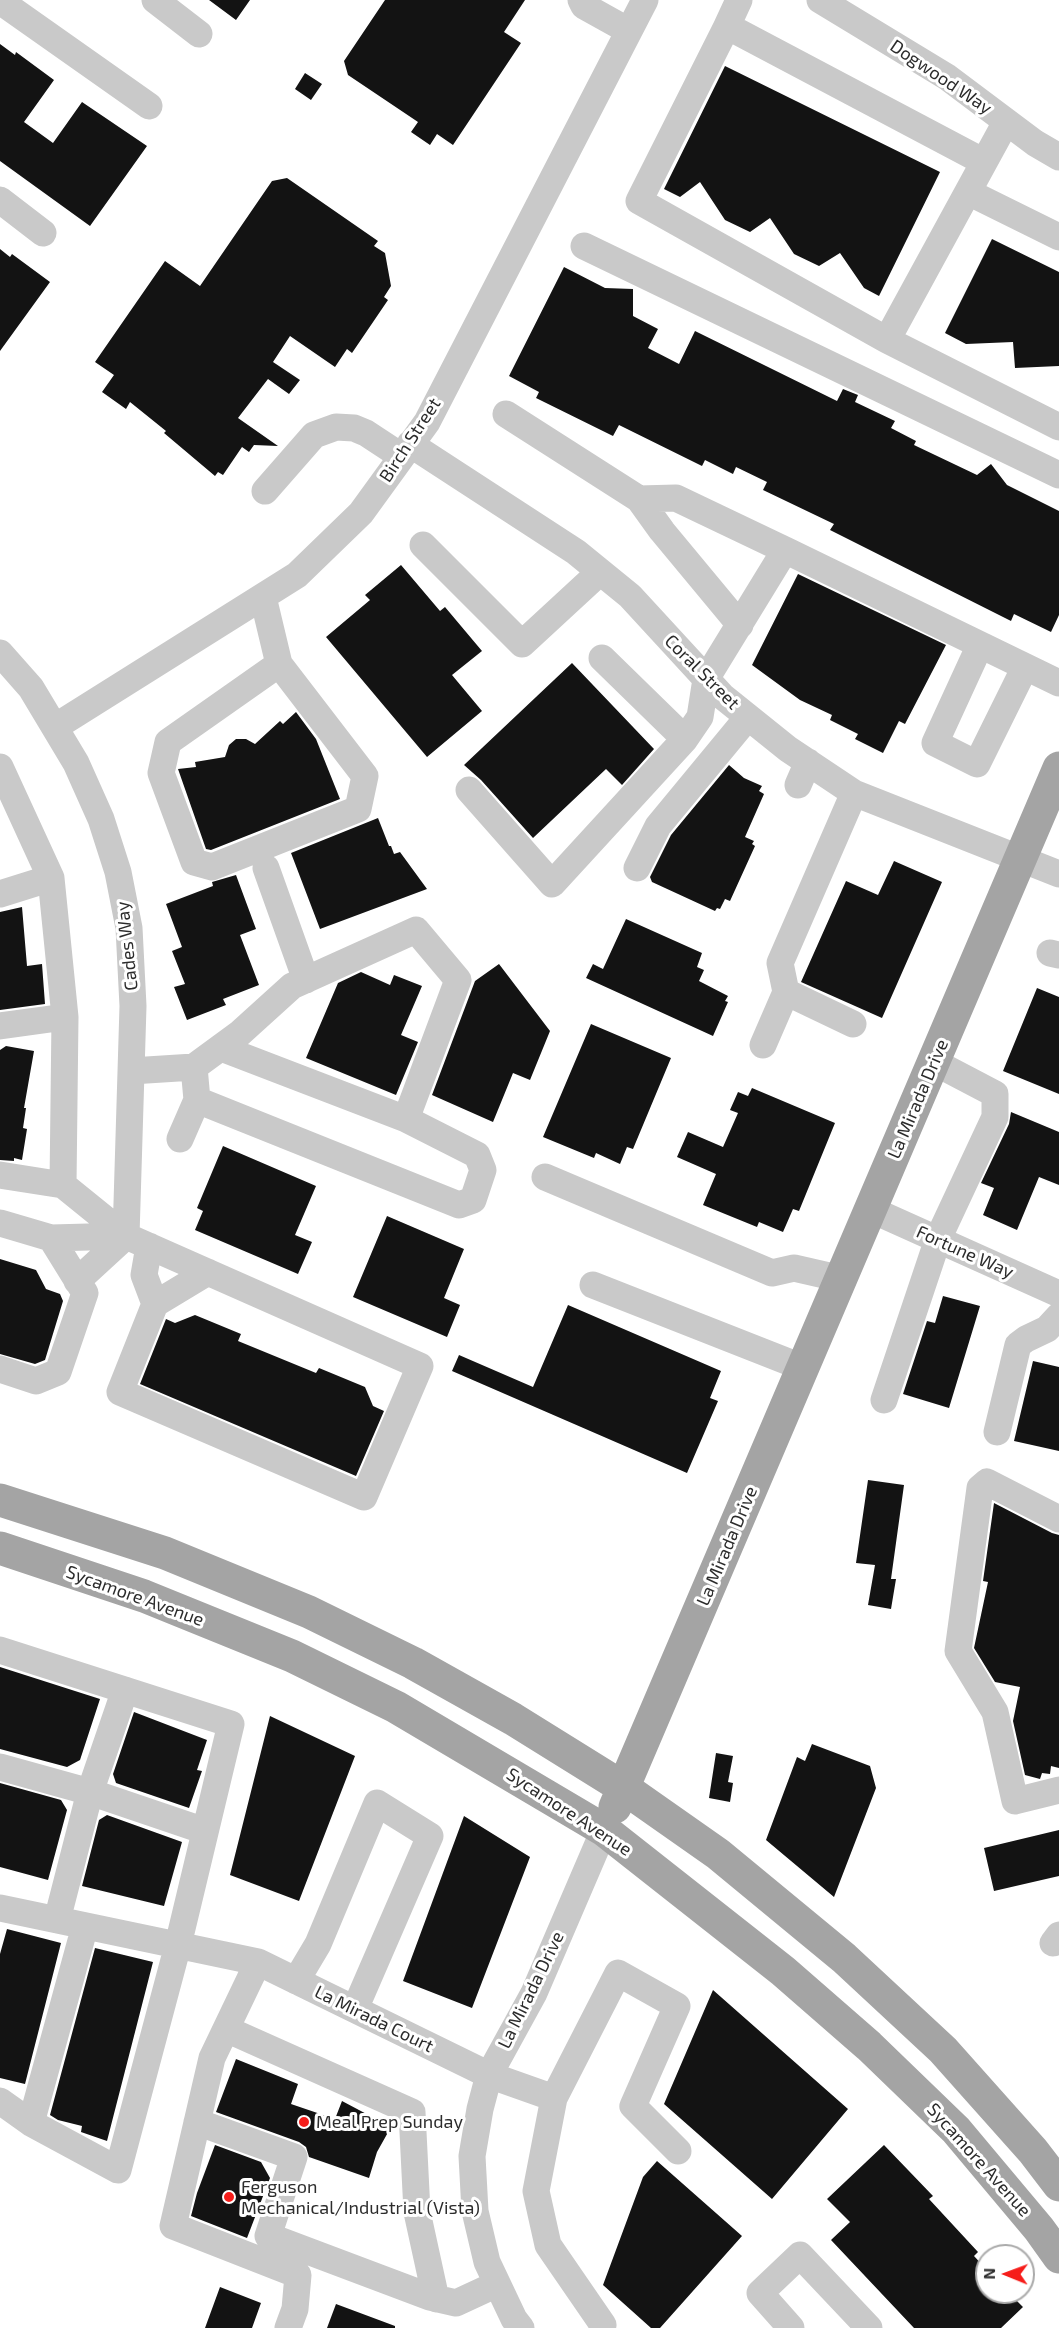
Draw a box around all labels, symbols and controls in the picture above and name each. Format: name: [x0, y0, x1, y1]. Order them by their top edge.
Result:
street label: Dogwood Way: [886, 35, 996, 119]
street label: Birch Street: [375, 394, 445, 486]
street label: Coral Street: [660, 630, 744, 714]
street label: Cades Way: [112, 900, 142, 992]
street label: La Mirada Drive: [883, 1036, 953, 1162]
street label: Fortune Way: [913, 1221, 1017, 1283]
street label: La Mirada Drive: [692, 1483, 762, 1609]
street label: Sycamore Avenue: [63, 1561, 207, 1631]
street label: Sycamore Avenue: [502, 1763, 636, 1861]
street label: La Mirada Drive: [493, 1928, 569, 2052]
street label: La Mirada Court: [311, 1981, 437, 2057]
street label: Sycamore Avenue: [922, 2099, 1036, 2221]
place label: Meal Prep Sunday: [316, 2111, 463, 2133]
marker: Meal Prep Sunday: [297, 2115, 311, 2129]
place label: Ferguson Mechanical/Industrial (Vista): [241, 2176, 480, 2218]
marker: Ferguson Mechanical/Industrial (Vista): [222, 2190, 236, 2204]
north arrow: [975, 2244, 1035, 2304]
text: N: [979, 2268, 998, 2280]

